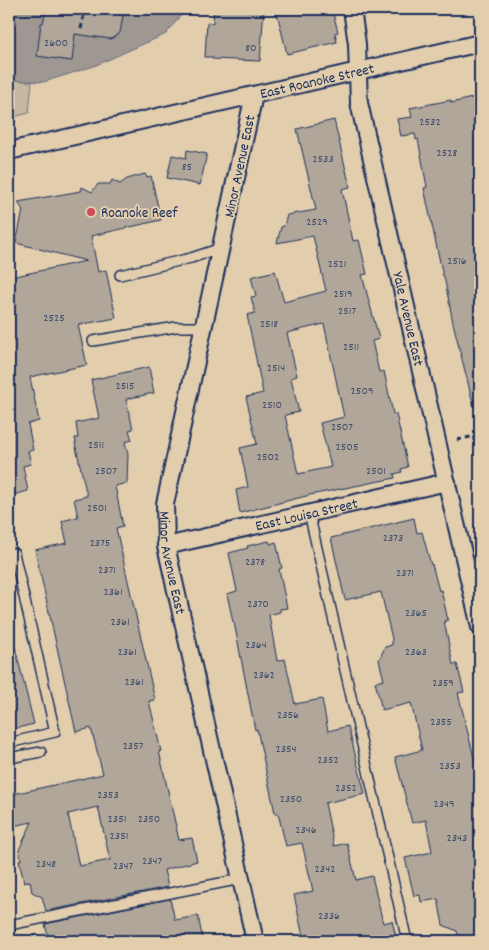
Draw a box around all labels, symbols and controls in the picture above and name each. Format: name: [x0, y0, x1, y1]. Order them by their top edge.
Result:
house number: 2600: [44, 35, 68, 52]
house number: 80: [245, 40, 257, 57]
street label: East Roanoke Street: [258, 58, 377, 106]
street label: Minor Avenue East: [219, 113, 263, 220]
house number: 2532: [419, 114, 441, 131]
house number: 2528: [437, 145, 458, 162]
house number: 2533: [312, 151, 334, 168]
house number: 85: [182, 159, 192, 176]
place label: Roanoke Reef: [101, 203, 178, 225]
marker: Roanoke Reef: [85, 206, 97, 218]
house number: 2529: [306, 214, 328, 231]
house number: 2516: [447, 253, 467, 270]
house number: 2521: [328, 256, 346, 273]
street label: Yale Avenue East: [385, 270, 429, 369]
house number: 2519: [334, 286, 352, 303]
house number: 2517: [338, 303, 356, 320]
house number: 2525: [43, 310, 65, 327]
house number: 2518: [260, 316, 278, 333]
house number: 2511: [343, 339, 359, 356]
house number: 2514: [267, 360, 285, 377]
house number: 2515: [116, 378, 134, 395]
house number: 2509: [351, 383, 373, 400]
house number: 2510: [262, 397, 282, 414]
house number: 2507: [331, 419, 353, 436]
house number: 2511: [88, 437, 104, 454]
house number: 2505: [336, 439, 358, 456]
house number: 2502: [257, 449, 279, 466]
house number: 2507: [95, 463, 117, 480]
house number: 2501: [366, 463, 386, 480]
street label: East Louisa Street: [253, 494, 361, 538]
house number: 2501: [87, 500, 107, 517]
street label: Minor Avenue East: [152, 511, 190, 617]
house number: 2373: [383, 530, 403, 547]
house number: 2375: [90, 535, 110, 552]
house number: 2378: [245, 554, 265, 571]
house number: 2371: [98, 562, 116, 579]
house number: 2371: [396, 565, 414, 582]
house number: 2361: [103, 584, 123, 601]
house number: 2370: [247, 596, 269, 613]
house number: 2365: [405, 605, 427, 622]
house number: 2361: [110, 614, 130, 631]
house number: 2364: [245, 637, 267, 654]
house number: 2361: [117, 644, 137, 661]
house number: 2363: [405, 644, 427, 661]
house number: 2362: [253, 667, 275, 684]
house number: 2361: [124, 674, 144, 691]
house number: 2359: [432, 675, 454, 692]
house number: 2356: [277, 707, 299, 724]
house number: 2355: [430, 714, 452, 731]
house number: 2357: [123, 738, 144, 755]
house number: 2354: [275, 741, 297, 758]
house number: 2352: [317, 752, 339, 769]
house number: 2353: [439, 758, 461, 775]
house number: 2352: [335, 780, 357, 797]
house number: 2353: [97, 787, 119, 804]
house number: 2350: [280, 791, 302, 808]
house number: 2349: [433, 796, 455, 813]
house number: 2351: [108, 811, 126, 828]
house number: 2350: [138, 811, 160, 828]
house number: 2346: [295, 822, 317, 839]
house number: 2351: [110, 828, 128, 845]
house number: 2343: [447, 830, 467, 847]
house number: 2347: [142, 853, 162, 870]
house number: 2348: [36, 856, 56, 873]
house number: 2347: [113, 858, 133, 875]
house number: 2342: [315, 861, 335, 878]
house number: 2336: [318, 908, 340, 925]

